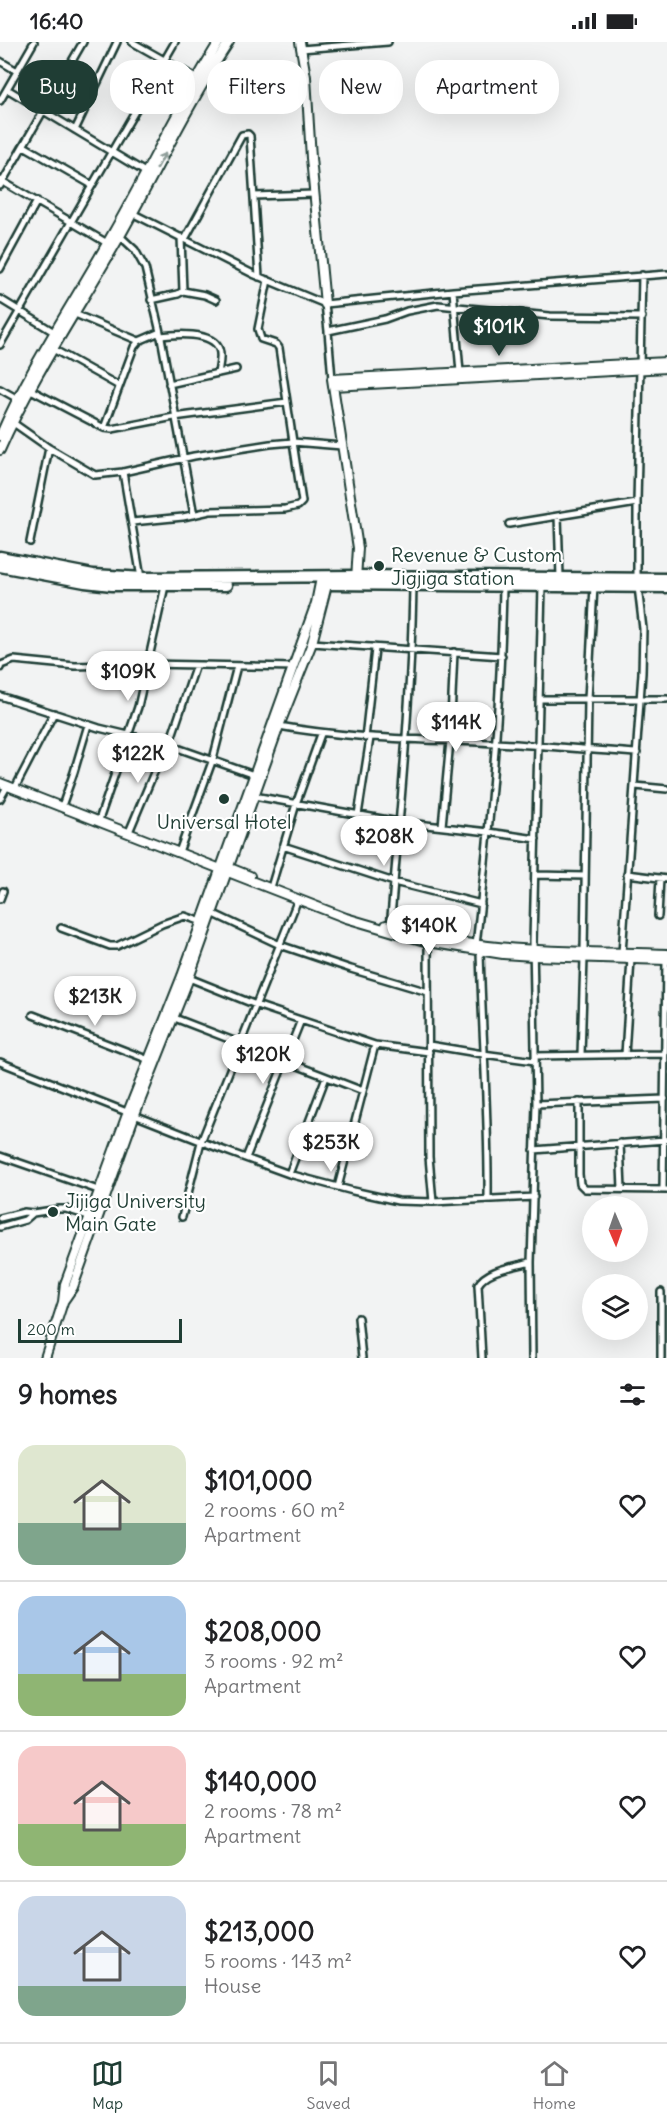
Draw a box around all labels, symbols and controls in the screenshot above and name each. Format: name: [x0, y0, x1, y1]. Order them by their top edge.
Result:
text: 16:40: [30, 7, 84, 35]
chip: Buy: [18, 60, 98, 114]
chip: Rent: [110, 60, 195, 114]
chip: Filters: [207, 60, 307, 114]
chip: New: [319, 60, 403, 114]
chip: Apartment: [415, 60, 559, 114]
one-way arrow: [156, 152, 167, 170]
pin: $101K: [457, 306, 541, 357]
text: $101K: [473, 313, 525, 338]
place label: Revenue & Custom Jigjiga station: [391, 542, 562, 590]
marker: Revenue & Custom Jigjiga station: [372, 559, 386, 573]
pin: $109K: [86, 651, 170, 702]
text: $109K: [100, 658, 156, 683]
pin: $114K: [414, 702, 498, 753]
text: $114K: [431, 709, 481, 734]
pin: $122K: [96, 733, 180, 784]
text: $122K: [112, 740, 164, 765]
marker: Universal Hotel: [217, 792, 231, 806]
place label: Universal Hotel: [156, 809, 292, 834]
pin: $208K: [342, 816, 426, 867]
text: $208K: [354, 823, 414, 848]
pin: $140K: [387, 905, 471, 956]
text: $140K: [401, 912, 457, 937]
pin: $213K: [53, 976, 137, 1027]
text: $213K: [68, 983, 122, 1008]
pin: $120K: [221, 1034, 305, 1085]
text: $120K: [235, 1041, 291, 1066]
pin: $253K: [289, 1122, 373, 1173]
text: $253K: [302, 1129, 360, 1154]
place label: Jijiga University Main Gate: [65, 1188, 206, 1236]
north arrow: [582, 1196, 648, 1262]
map controls: [582, 1196, 648, 1340]
marker: Jijiga University Main Gate: [46, 1205, 60, 1219]
button: layers: [582, 1274, 648, 1340]
scale bar: [18, 1316, 182, 1344]
text: 200 m: [27, 1319, 75, 1339]
text: 9 homes: [18, 1378, 117, 1411]
icon: filters: [616, 1378, 649, 1411]
text: $101,000: [204, 1464, 313, 1497]
icon: home: [66, 1469, 138, 1541]
icon: heart: [616, 1489, 649, 1522]
text: 2 rooms · 60 m²: [204, 1497, 345, 1522]
text: Apartment: [204, 1522, 301, 1547]
text: $208,000: [204, 1615, 322, 1648]
icon: home: [66, 1620, 138, 1692]
icon: heart: [616, 1640, 649, 1673]
text: 3 rooms · 92 m²: [204, 1648, 343, 1673]
text: Apartment: [204, 1673, 301, 1698]
text: $140,000: [204, 1765, 317, 1798]
icon: home: [66, 1770, 138, 1842]
icon: heart: [616, 1790, 649, 1823]
text: 2 rooms · 78 m²: [204, 1798, 342, 1823]
text: Apartment: [204, 1823, 301, 1848]
text: $213,000: [204, 1915, 315, 1948]
icon: home: [66, 1920, 138, 1992]
icon: heart: [616, 1940, 649, 1973]
text: 5 rooms · 143 m²: [204, 1948, 352, 1973]
text: House: [204, 1973, 261, 1998]
tab: Map: [91, 2057, 124, 2113]
tab: Saved: [307, 2057, 350, 2113]
tab: Home: [533, 2057, 576, 2113]

